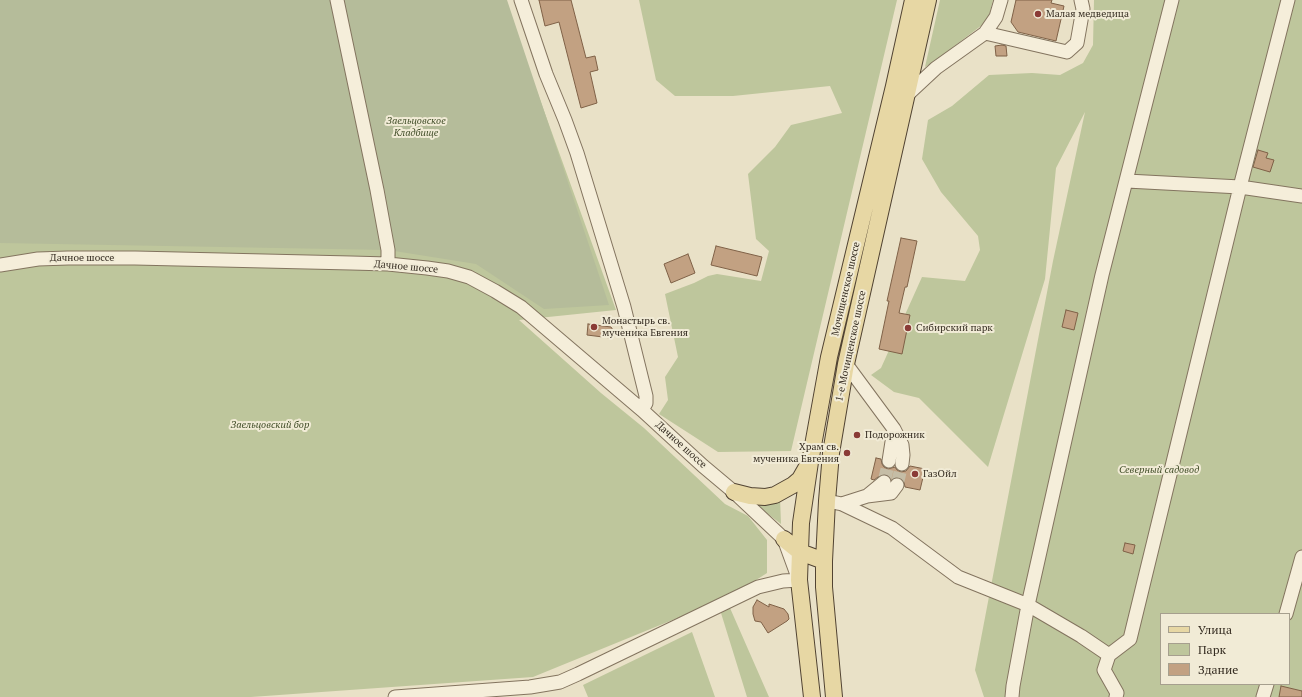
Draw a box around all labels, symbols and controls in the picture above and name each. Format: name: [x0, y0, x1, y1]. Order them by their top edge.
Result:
place label: Малая медведица: [1046, 8, 1129, 20]
marker: Малая медведица: [1033, 9, 1043, 19]
park label: Заельцовское Кладбище: [386, 115, 446, 138]
street label: Мочищенское шоссе: [829, 241, 863, 337]
street label: Дачное шоссе: [50, 252, 114, 264]
street label: Дачное шоссе: [373, 258, 439, 276]
street label: 1-е Мочищенское шоссе: [833, 289, 869, 403]
place label: Монастырь св. мученика Евгения: [602, 315, 688, 338]
marker: Монастырь св. мученика Евгения: [589, 322, 599, 332]
place label: Сибирский парк: [916, 322, 993, 334]
marker: Сибирский парк: [903, 323, 913, 333]
park label: Заельцовский бор: [231, 419, 309, 431]
street label: Дачное шоссе: [653, 419, 709, 471]
place label: Подорожник: [865, 429, 925, 441]
marker: Подорожник: [852, 430, 862, 440]
place label: Храм св. мученика Евгения: [753, 441, 839, 464]
marker: Храм св. мученика Евгения: [842, 448, 852, 458]
park label: Северный садовод: [1119, 464, 1199, 476]
place label: ГазОйл: [923, 468, 957, 480]
marker: ГазОйл: [910, 469, 920, 479]
legend: [1160, 613, 1290, 685]
text: Улица: [1198, 622, 1232, 637]
text: Парк: [1198, 642, 1226, 657]
text: Здание: [1198, 662, 1238, 677]

